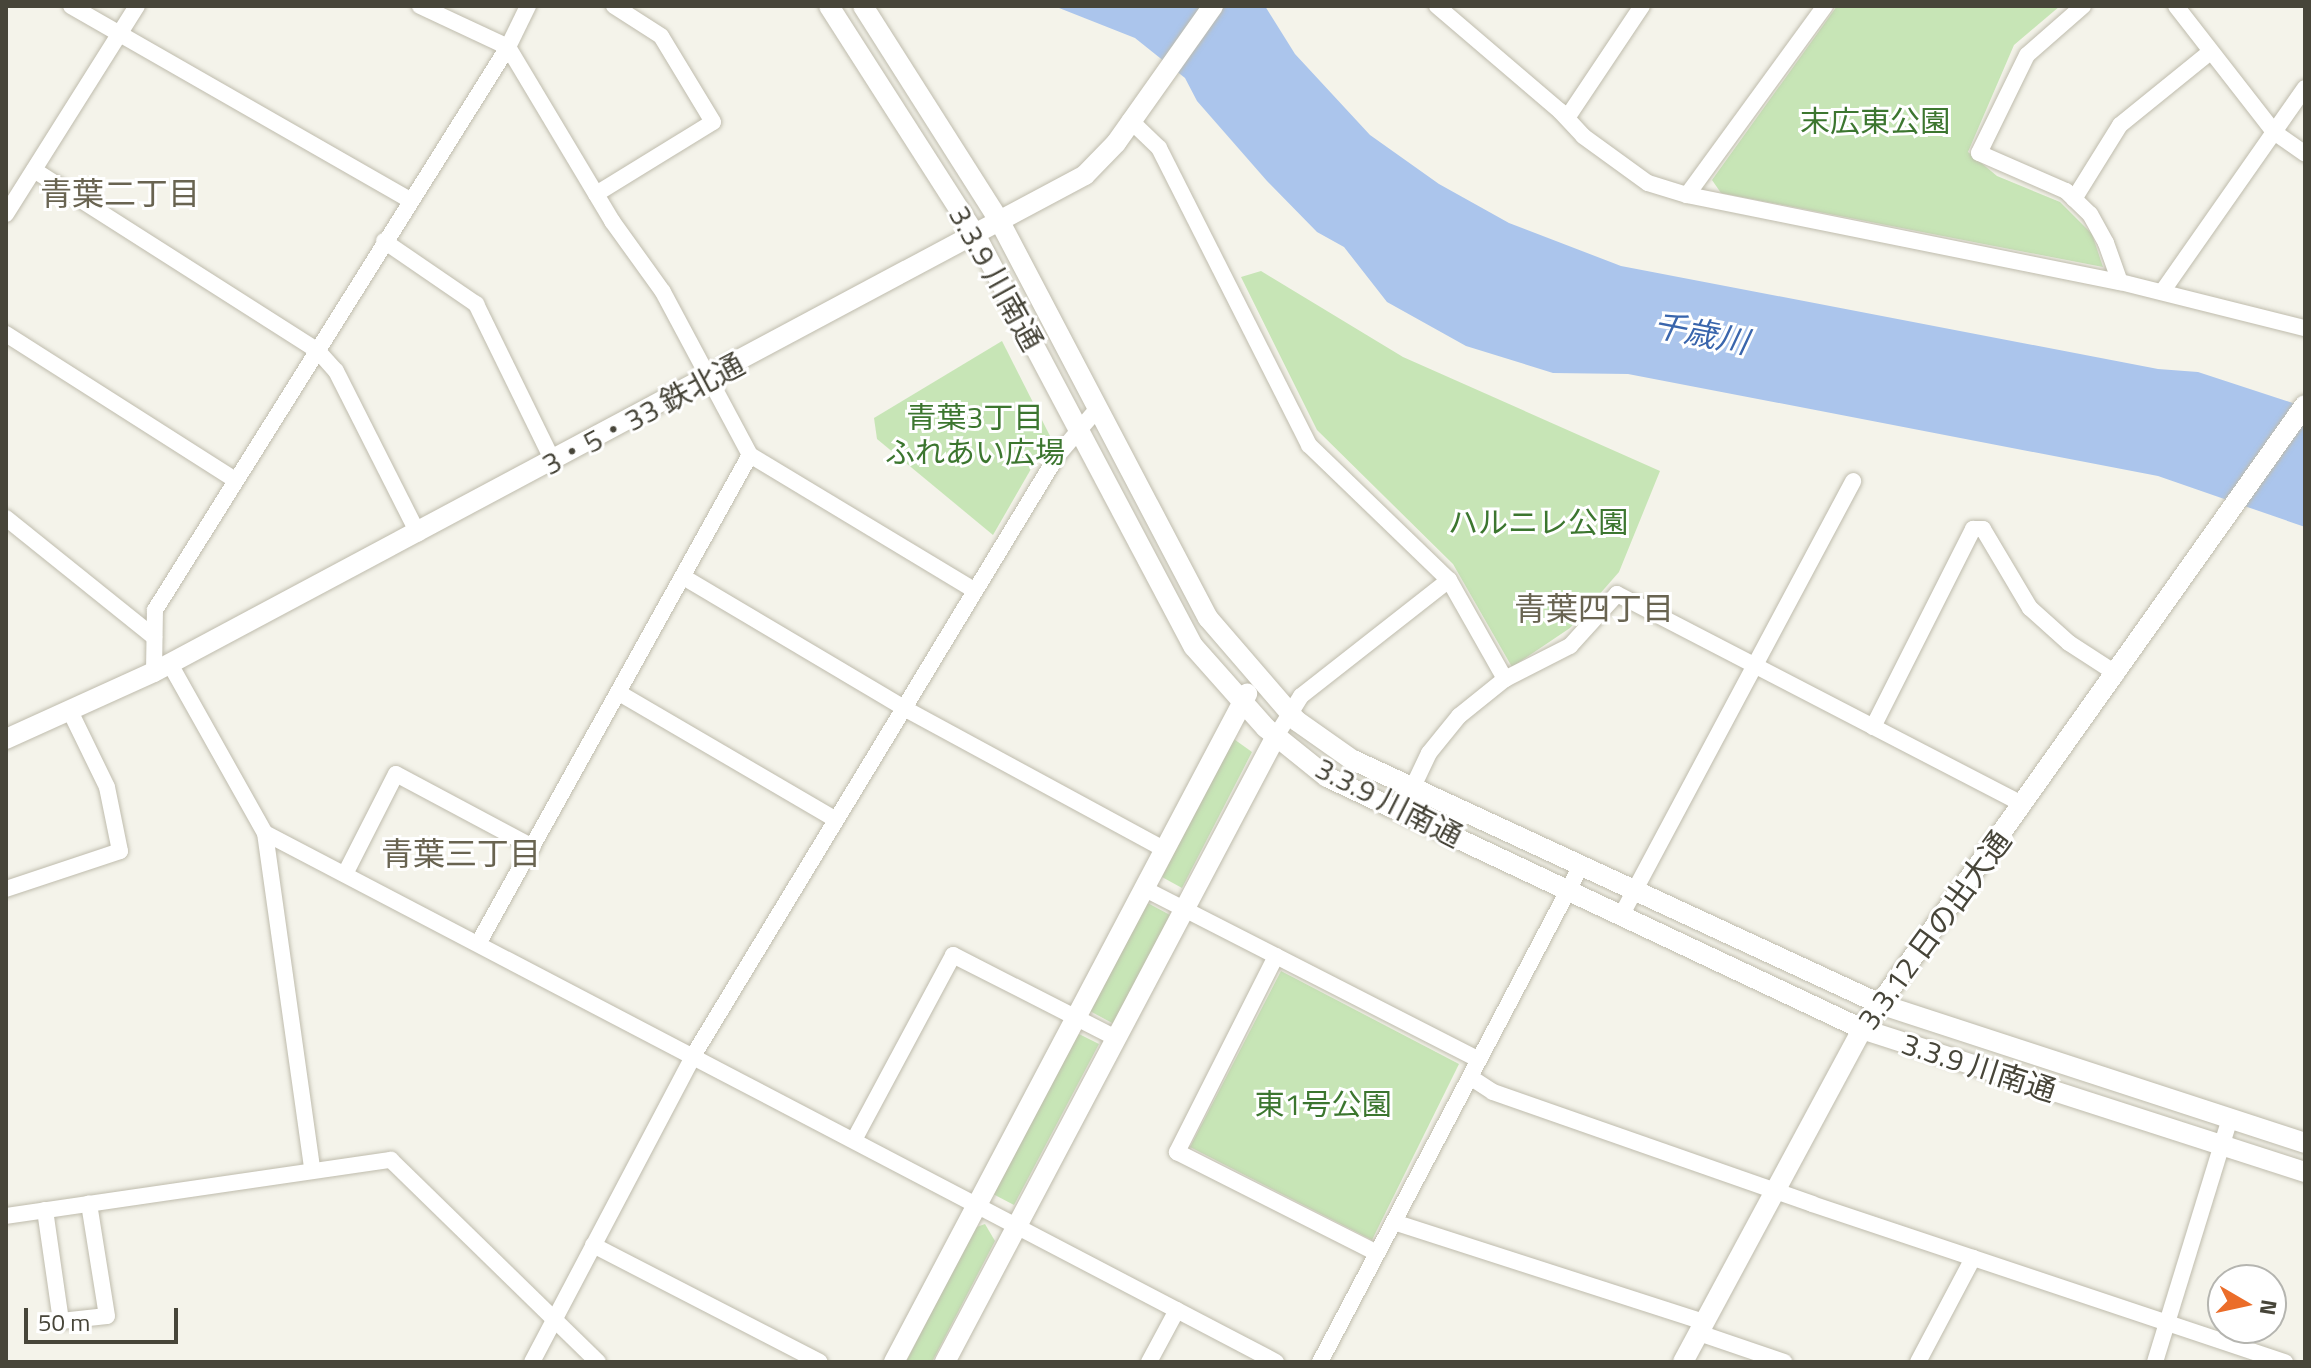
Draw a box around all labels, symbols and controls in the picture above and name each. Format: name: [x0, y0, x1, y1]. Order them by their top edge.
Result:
park label: 末広東公園: [1800, 103, 1950, 139]
district label: 青葉二丁目: [40, 174, 200, 212]
street label: 3.3.9 川南通: [941, 199, 1051, 357]
water label: 千歳川: [1650, 305, 1752, 361]
street label: 3・5・33 鉄北通: [536, 346, 750, 482]
park label: 青葉3丁目 ふれあい広場: [885, 399, 1065, 470]
park label: ハルニレ公園: [1448, 504, 1628, 540]
district label: 青葉四丁目: [1514, 589, 1674, 627]
street label: 3.3.9 川南通: [1310, 750, 1468, 854]
street label: 3.3.12 日の出大通: [1850, 824, 2018, 1036]
district label: 青葉三丁目: [381, 834, 541, 872]
street label: 3.3.9 川南通: [1897, 1025, 2061, 1109]
park label: 東1号公園: [1255, 1086, 1391, 1122]
north arrow: [2207, 1264, 2287, 1344]
scale bar: [28, 1292, 182, 1342]
text: N: [2251, 1297, 2287, 1318]
text: 50 m: [38, 1304, 90, 1340]

